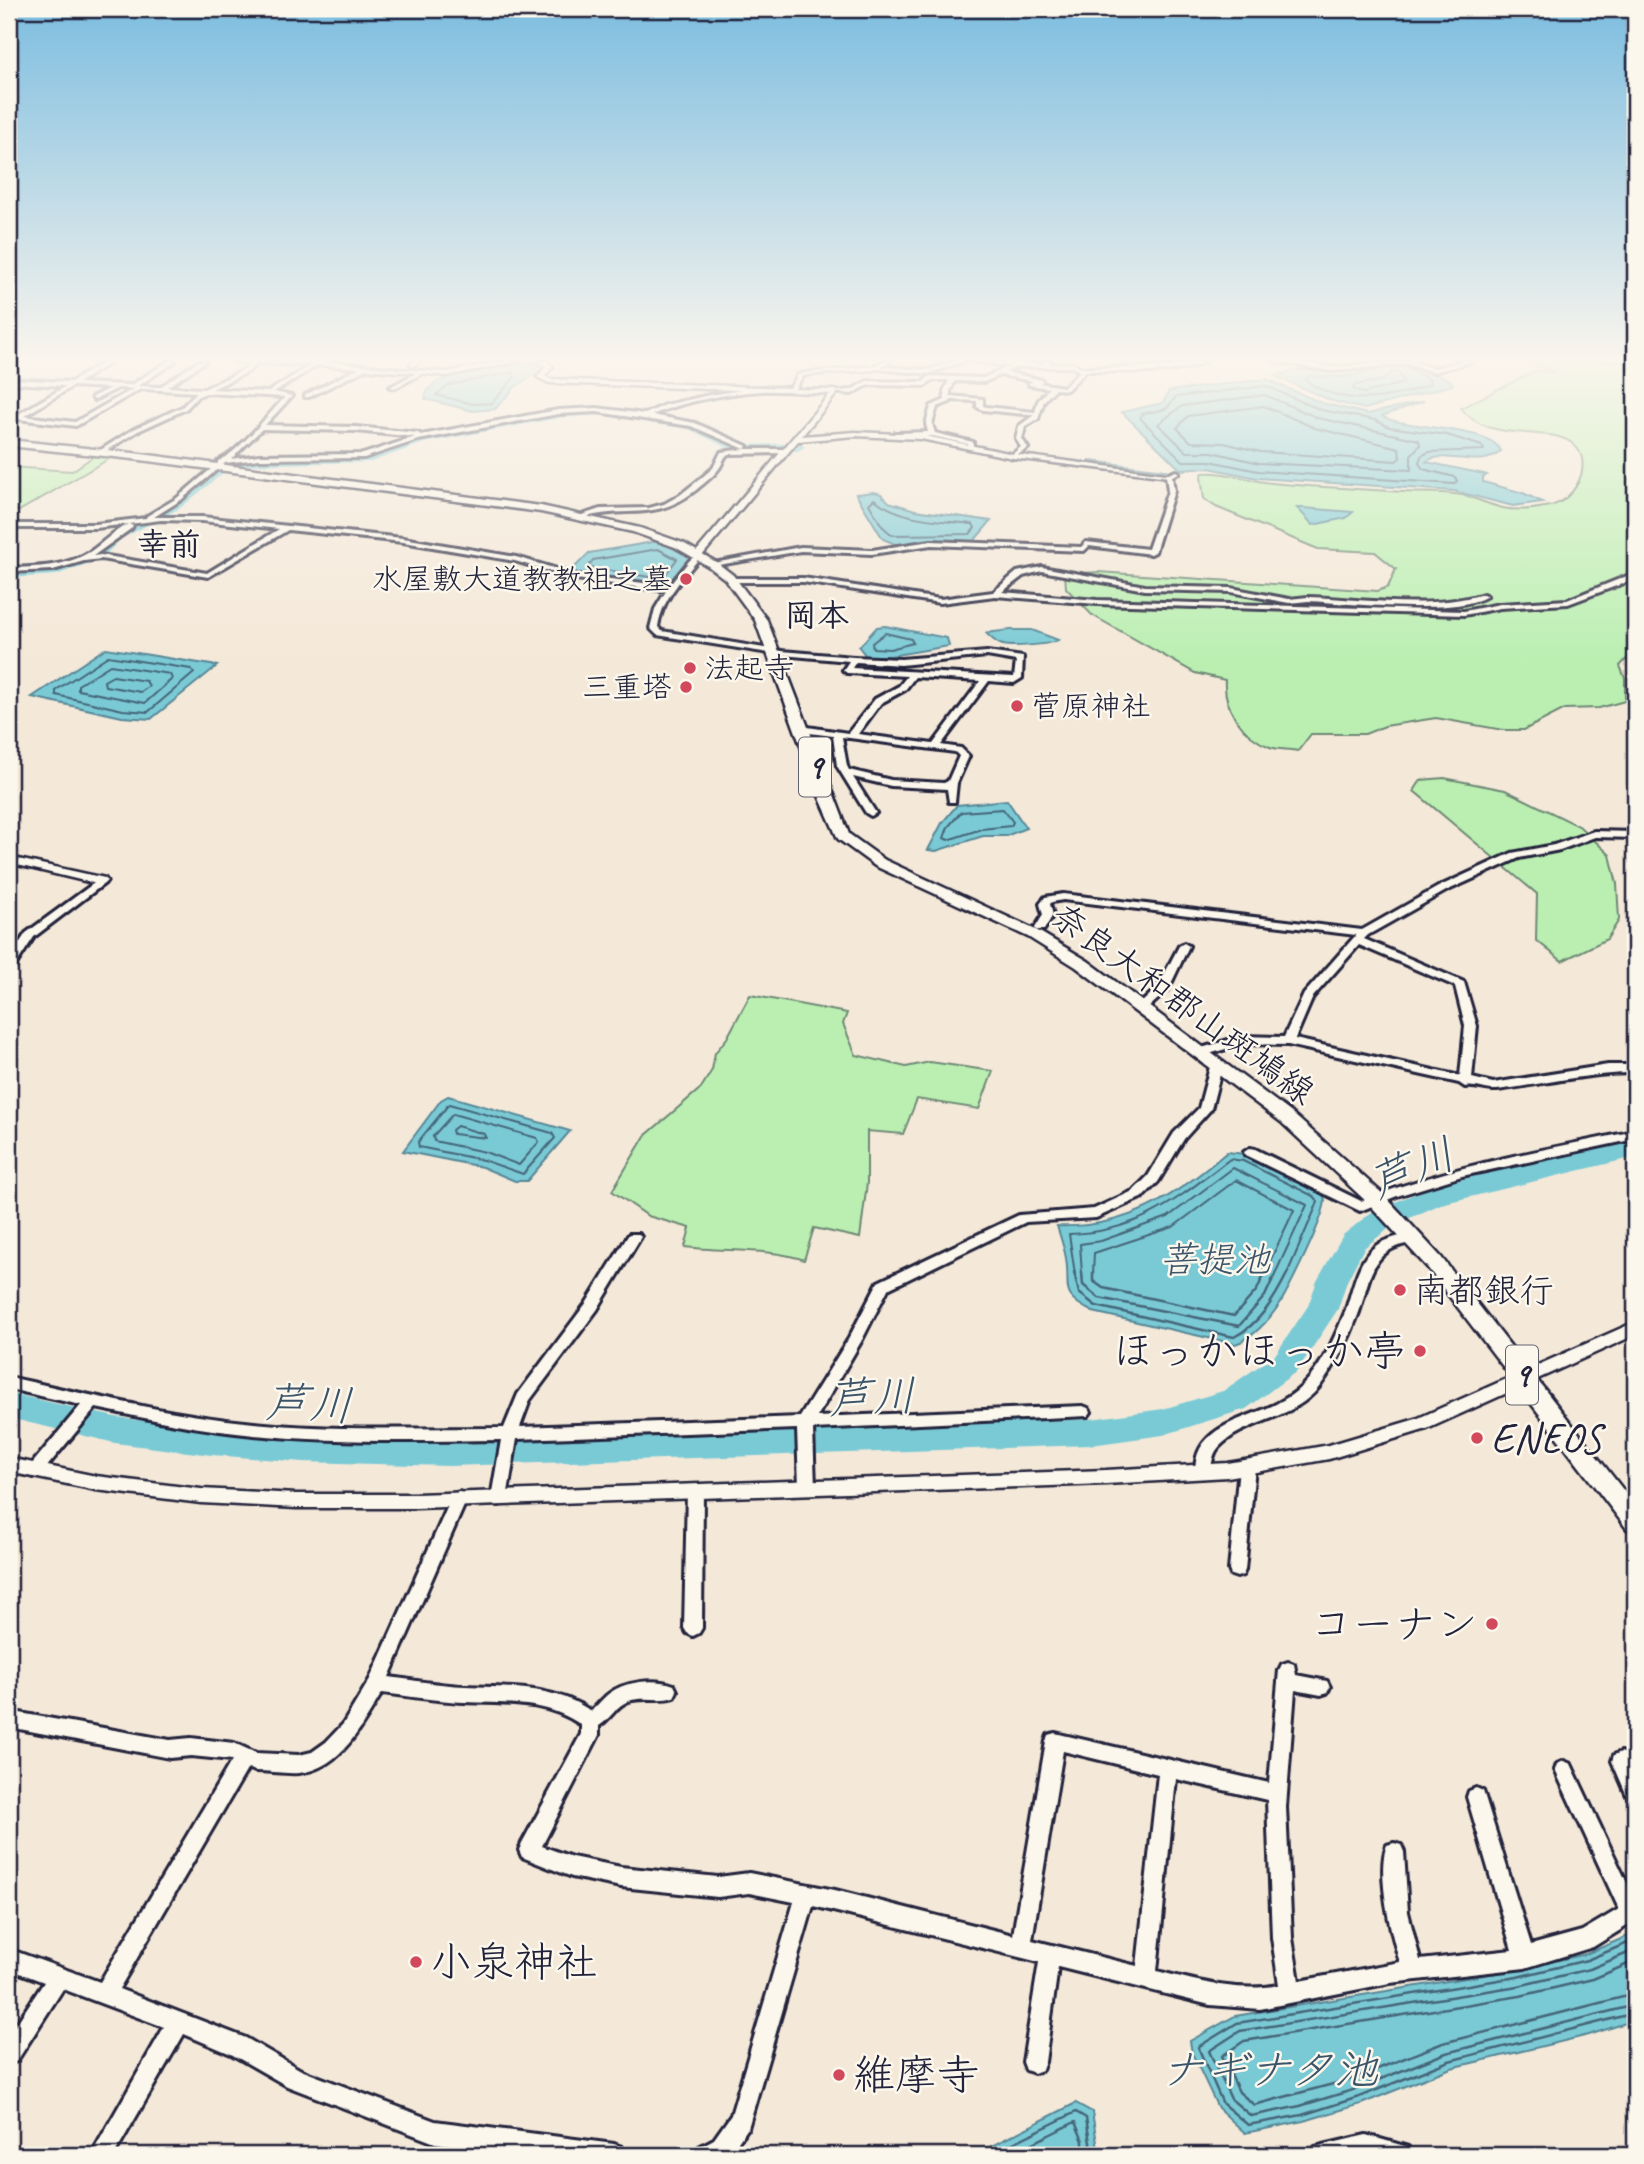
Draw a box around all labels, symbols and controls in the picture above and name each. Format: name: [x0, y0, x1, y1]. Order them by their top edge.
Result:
district label: 幸前: [137, 524, 201, 565]
place label: 水屋敷大道教教祖之墓: [372, 560, 672, 598]
marker: 水屋敷大道教教祖之墓: [678, 571, 694, 587]
district label: 岡本: [785, 595, 849, 636]
place label: 法起寺: [704, 649, 794, 687]
marker: 法起寺: [682, 660, 698, 676]
place label: 三重塔: [582, 668, 672, 706]
marker: 三重塔: [678, 679, 694, 695]
place label: 菅原神社: [1031, 687, 1151, 725]
marker: 菅原神社: [1009, 698, 1025, 714]
road number: 9: [799, 738, 831, 796]
street label: 奈良大和郡山斑鳩線: [1042, 893, 1324, 1115]
water label: 芦川: [1361, 1126, 1463, 1210]
water label: 菩提池: [1160, 1236, 1271, 1283]
place label: 南都銀行: [1414, 1268, 1554, 1313]
marker: 南都銀行: [1392, 1282, 1408, 1298]
place label: ほっかほっか亭: [1112, 1325, 1406, 1378]
marker: ほっかほっか亭: [1412, 1343, 1428, 1359]
road number: 9: [1506, 1345, 1538, 1404]
water label: 芦川: [827, 1368, 917, 1426]
water label: 芦川: [264, 1374, 354, 1434]
place label: ENEOS: [1491, 1412, 1607, 1465]
marker: ENEOS: [1469, 1430, 1485, 1446]
place label: コーナン: [1310, 1598, 1478, 1651]
marker: コーナン: [1484, 1616, 1500, 1632]
place label: 小泉神社: [430, 1936, 598, 1989]
marker: 小泉神社: [408, 1954, 424, 1970]
water label: ナギナタ池: [1160, 2042, 1379, 2097]
place label: 維摩寺: [853, 2049, 979, 2102]
marker: 維摩寺: [831, 2067, 847, 2083]

